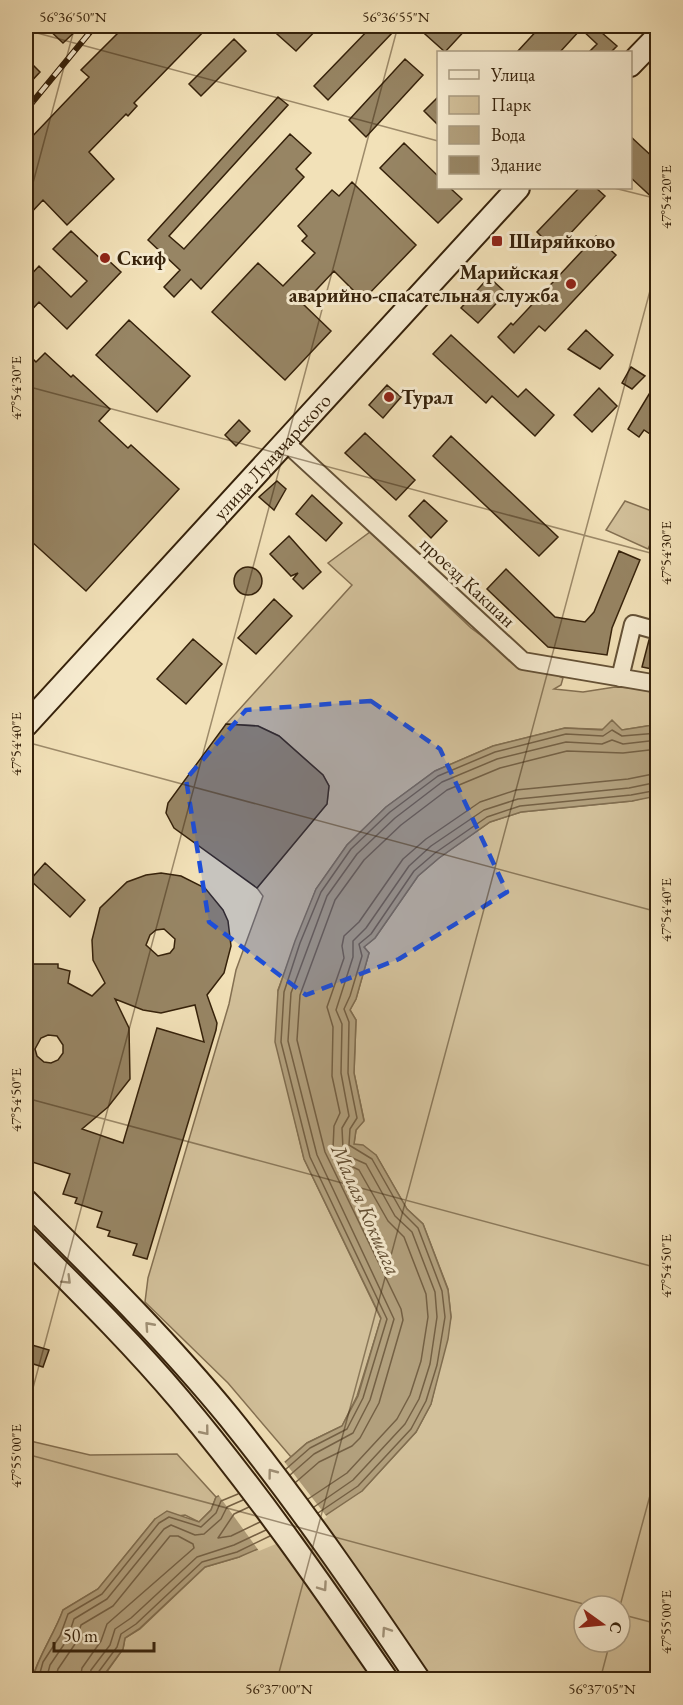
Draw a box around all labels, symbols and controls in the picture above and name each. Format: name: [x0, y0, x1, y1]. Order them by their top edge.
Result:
text: 56°36'50"N: [39, 7, 107, 26]
text: 56°36'55"N: [362, 7, 430, 26]
legend: [437, 51, 632, 189]
text: Улица: [490, 63, 536, 86]
text: Парк: [491, 93, 531, 116]
text: Вода: [491, 123, 526, 146]
text: Здание: [491, 153, 541, 176]
text: 47°54'20"E: [656, 164, 675, 229]
place label: Ширяйково: [509, 228, 615, 254]
marker: Ширяйково: [490, 234, 504, 248]
place label: Скиф: [117, 245, 166, 271]
marker: Скиф: [98, 251, 112, 265]
place label: Марийская аварийно-спасательная служба: [289, 259, 559, 308]
marker: Марийская аварийно-спасательная служба: [564, 277, 578, 291]
text: 47°54'30"E: [6, 355, 25, 420]
place label: Турал: [401, 384, 453, 410]
street label: улица Луначарского: [207, 388, 337, 525]
marker: Турал: [382, 390, 396, 404]
text: 47°54'30"E: [656, 520, 675, 585]
street label: проезд Какшан: [415, 531, 521, 633]
text: 47°54'40"E: [6, 711, 25, 776]
text: 47°54'40"E: [656, 877, 675, 942]
text: 47°54'50"E: [6, 1067, 25, 1132]
water label: Малая Кокшага: [325, 1138, 407, 1279]
text: 47°54'50"E: [656, 1233, 675, 1298]
one-way arrow: [60, 1272, 71, 1283]
one-way arrow: [145, 1323, 156, 1333]
text: 47°55'00"E: [6, 1423, 25, 1488]
one-way arrow: [198, 1424, 209, 1435]
one-way arrow: [269, 1468, 280, 1479]
one-way arrow: [316, 1580, 327, 1591]
text: 47°55'00"E: [656, 1589, 675, 1654]
north arrow: [572, 1594, 632, 1654]
scale bar: [54, 1615, 154, 1653]
text: С: [604, 1620, 628, 1636]
text: 50 m: [63, 1624, 98, 1647]
one-way arrow: [382, 1627, 393, 1638]
text: 56°37'00"N: [245, 1679, 313, 1698]
text: 56°37'05"N: [568, 1679, 636, 1698]

